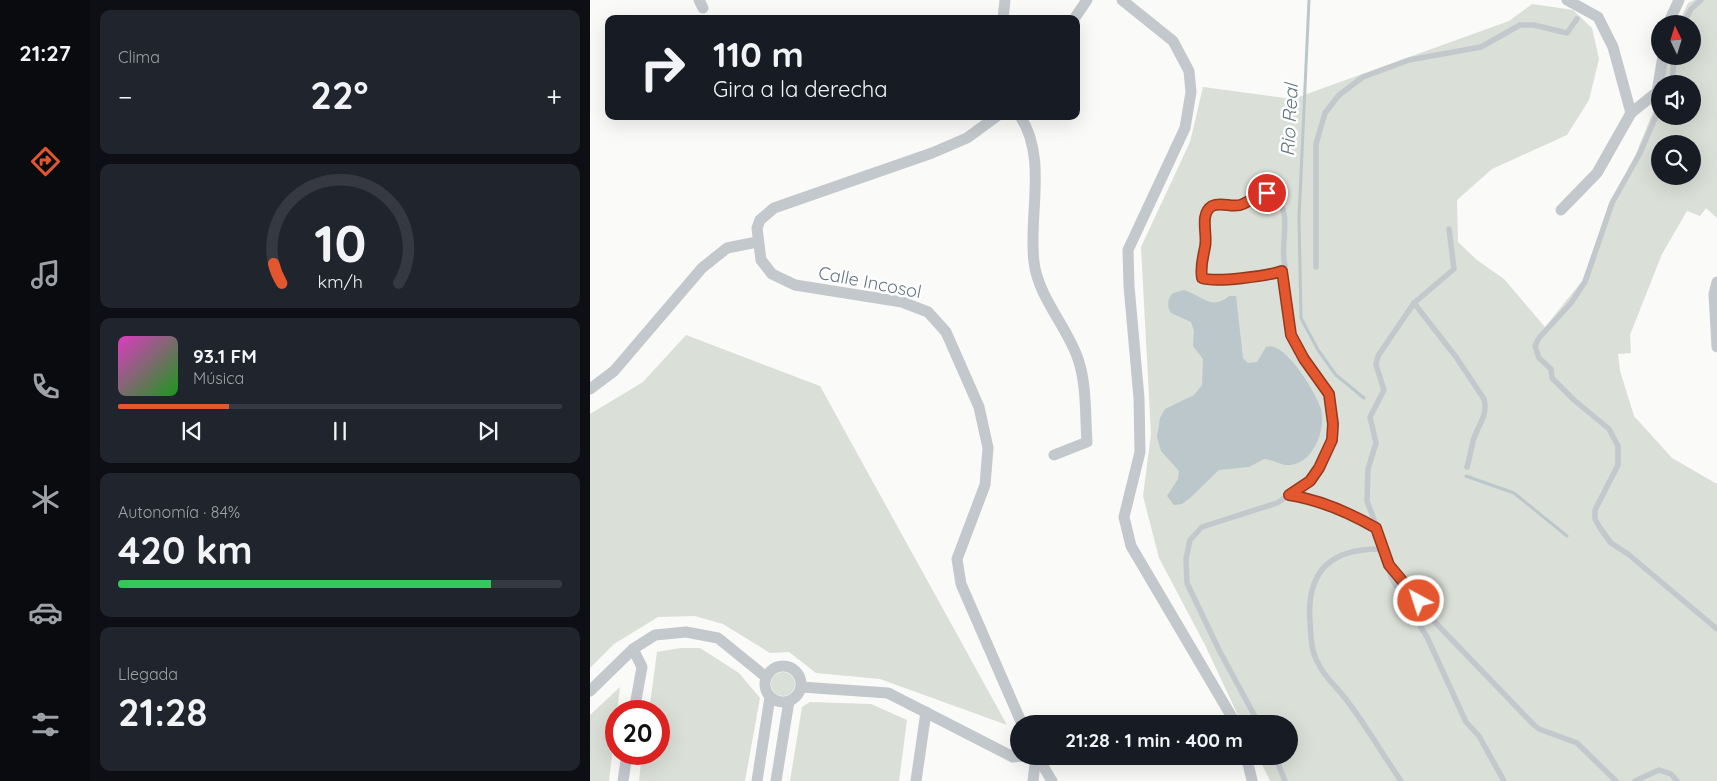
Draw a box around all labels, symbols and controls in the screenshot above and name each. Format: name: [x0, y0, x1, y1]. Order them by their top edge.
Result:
north arrow: [1651, 15, 1701, 65]
map controls: [1651, 15, 1701, 185]
text: 110 m: [713, 32, 804, 76]
icon: right: [630, 35, 695, 100]
text: 21:27: [19, 39, 71, 67]
text: Clima: [118, 47, 160, 67]
text: 22°: [310, 71, 368, 119]
text: Gira a la derecha: [713, 75, 888, 103]
button: sound: [1651, 75, 1701, 125]
text: −: [118, 79, 133, 114]
text: +: [546, 79, 562, 114]
water label: Rio Real: [1275, 80, 1303, 157]
button: search: [1651, 135, 1701, 185]
icon: directions: [28, 144, 63, 179]
pin: [1246, 172, 1288, 214]
icon: arrive: [1253, 179, 1281, 207]
text: 10: [314, 210, 366, 275]
icon: music: [28, 257, 63, 292]
street label: Calle Incosol: [817, 261, 923, 303]
text: km/h: [317, 270, 363, 292]
text: 93.1 FM: [193, 344, 257, 368]
text: Música: [193, 368, 244, 388]
icon: phone: [28, 369, 63, 404]
icon: previous: [178, 417, 206, 445]
icon: pause: [326, 417, 354, 445]
icon: next: [474, 417, 502, 445]
icon: climate: [28, 482, 63, 517]
text: Autonomía · 84%: [118, 502, 240, 522]
text: 420 km: [118, 526, 253, 574]
position arrow: [1392, 574, 1444, 626]
icon: car: [28, 595, 63, 630]
text: Llegada: [118, 664, 178, 684]
text: 21:28: [118, 688, 207, 736]
speed limit sign: 20: [605, 700, 670, 765]
icon: filters: [28, 707, 63, 742]
text: 21:28 · 1 min · 400 m: [1065, 728, 1243, 752]

